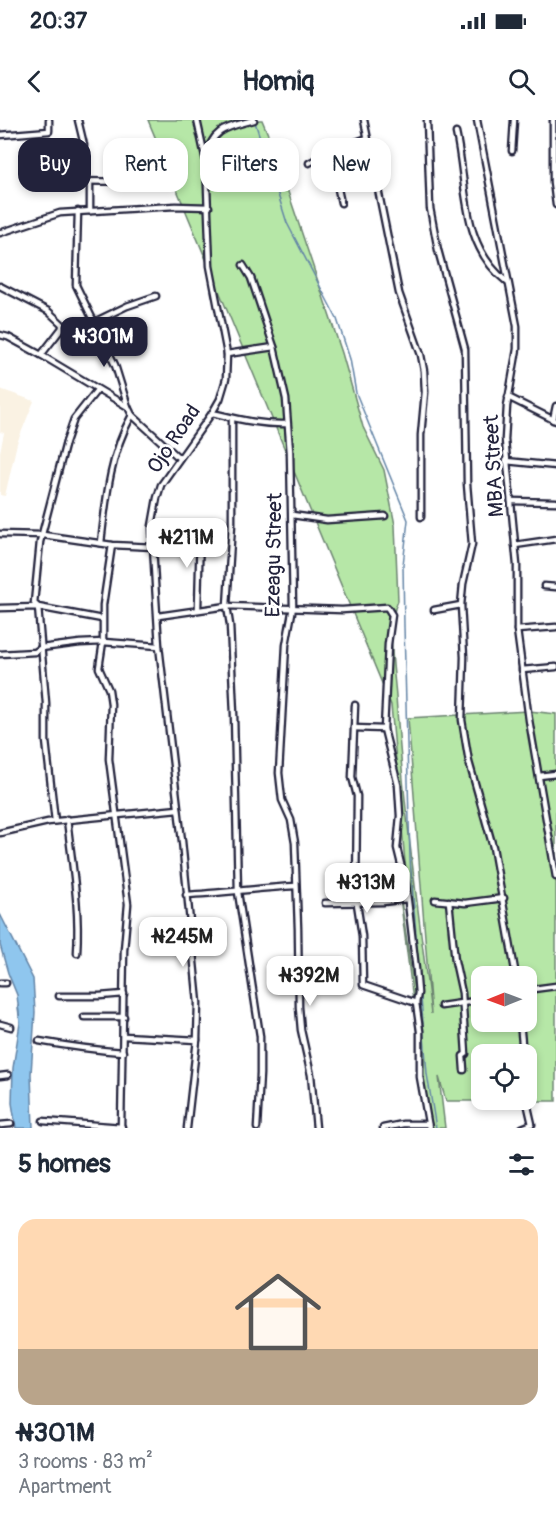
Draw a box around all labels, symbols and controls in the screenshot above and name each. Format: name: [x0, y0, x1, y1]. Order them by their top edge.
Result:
text: 20:37: [30, 7, 87, 35]
icon: back: [18, 65, 51, 98]
text: Homiq: [242, 65, 314, 98]
icon: search: [505, 65, 538, 98]
chip: Buy: [18, 138, 91, 192]
chip: Rent: [103, 138, 188, 192]
chip: Filters: [200, 138, 299, 192]
chip: New: [311, 138, 391, 192]
pin: ₦301M: [62, 317, 146, 368]
text: ₦301M: [74, 324, 134, 349]
street label: Ojo Road: [141, 399, 207, 479]
street label: MBA Street: [478, 414, 510, 518]
street label: Ezeagu Street: [259, 492, 289, 618]
pin: ₦211M: [145, 518, 229, 569]
text: ₦211M: [160, 525, 214, 550]
pin: ₦313M: [325, 863, 409, 914]
text: ₦313M: [339, 870, 395, 895]
pin: ₦245M: [141, 917, 225, 968]
text: ₦245M: [153, 924, 213, 949]
pin: ₦392M: [268, 956, 352, 1007]
text: ₦392M: [280, 963, 340, 988]
north arrow: [471, 966, 537, 1032]
map controls: [471, 966, 537, 1110]
button: locate: [471, 1044, 537, 1110]
text: 5 homes: [18, 1148, 111, 1180]
icon: filters: [505, 1148, 538, 1181]
icon: home: [224, 1258, 332, 1366]
text: ₦301M: [18, 1417, 95, 1449]
text: 3 rooms · 83 m²: [18, 1449, 153, 1474]
text: Apartment: [18, 1474, 111, 1499]

